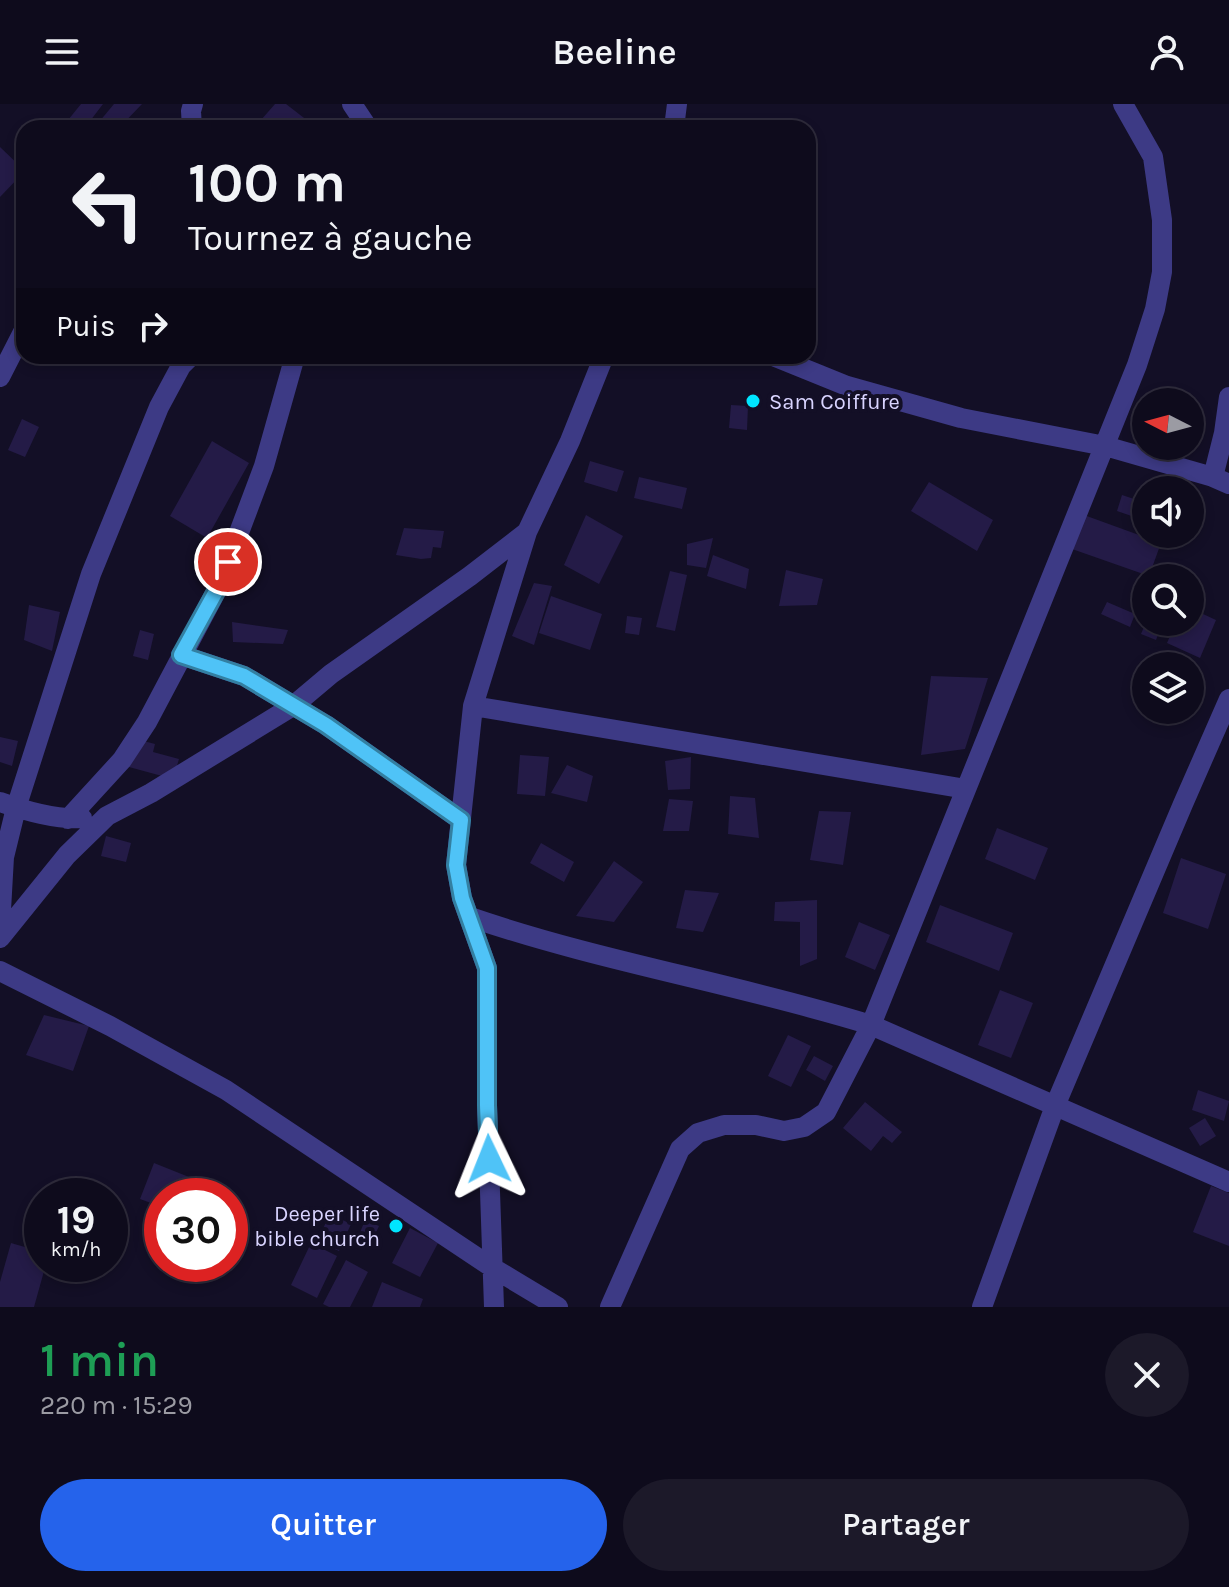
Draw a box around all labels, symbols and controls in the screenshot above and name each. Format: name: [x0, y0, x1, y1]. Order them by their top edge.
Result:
icon: menu: [40, 30, 84, 74]
icon: person: [1145, 30, 1189, 74]
text: Beeline: [552, 31, 677, 73]
text: 100 m: [188, 150, 346, 215]
icon: left: [56, 152, 160, 256]
text: Tournez à gauche: [188, 217, 473, 259]
icon: right: [131, 304, 175, 348]
text: Puis: [56, 308, 115, 344]
north arrow: [1132, 388, 1204, 460]
map controls: [1132, 388, 1204, 724]
place label: Sam Coiffure: [769, 389, 900, 415]
marker: Sam Coiffure: [744, 392, 762, 410]
button: sound: [1132, 476, 1204, 548]
pin: [194, 528, 262, 596]
icon: arrive: [206, 540, 250, 584]
button: search: [1132, 564, 1204, 636]
button: layers: [1132, 652, 1204, 724]
position arrow: [447, 1117, 531, 1201]
speed limit sign: 30: [144, 1178, 248, 1282]
text: 19: [57, 1196, 95, 1243]
place label: Deeper life bible church: [254, 1201, 380, 1252]
marker: Deeper life bible church: [387, 1217, 405, 1235]
text: km/h: [51, 1238, 101, 1261]
text: 1 min: [40, 1332, 159, 1388]
button: close: [1105, 1333, 1189, 1417]
text: 220 m · 15:29: [40, 1390, 192, 1421]
button: Quitter: [40, 1479, 607, 1571]
button: Partager: [623, 1479, 1189, 1571]

